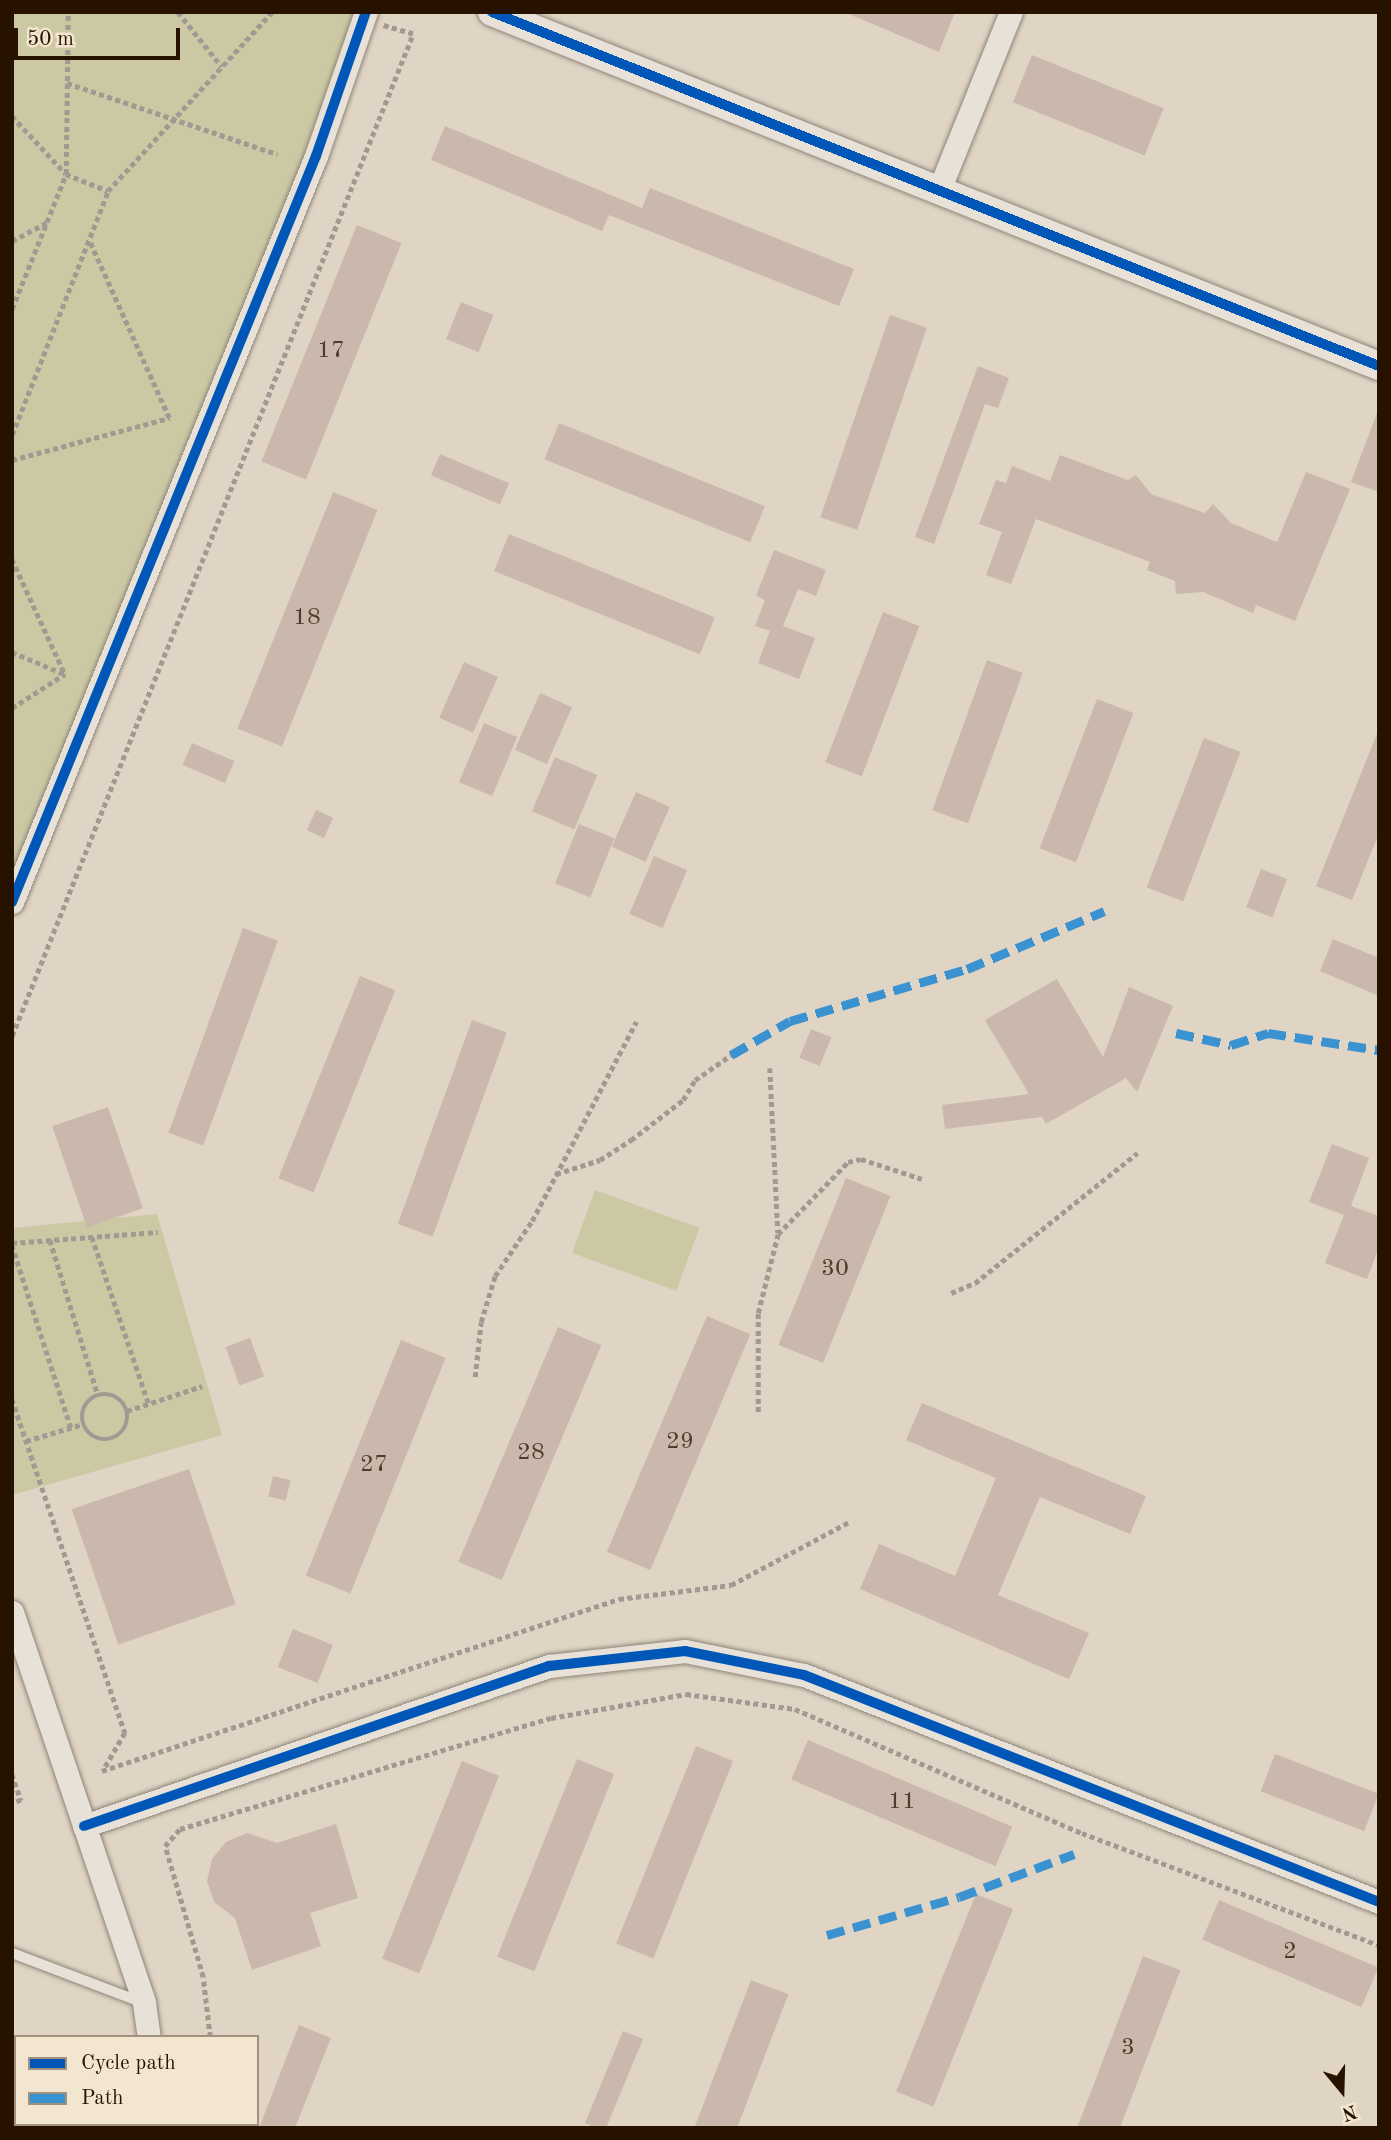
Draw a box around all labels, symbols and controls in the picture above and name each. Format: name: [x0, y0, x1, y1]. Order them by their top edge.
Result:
scale bar: [18, 14, 184, 58]
text: 50 m: [27, 29, 74, 50]
house number: 17: [317, 338, 345, 366]
house number: 18: [293, 605, 321, 633]
house number: 30: [821, 1256, 849, 1284]
house number: 29: [666, 1429, 694, 1457]
house number: 28: [517, 1440, 545, 1468]
house number: 27: [360, 1452, 388, 1480]
house number: 11: [888, 1789, 916, 1817]
house number: 2: [1283, 1939, 1297, 1967]
legend: [14, 2035, 259, 2126]
house number: 3: [1121, 2035, 1135, 2063]
text: Cycle path: [81, 2053, 176, 2074]
north arrow: [1307, 2056, 1377, 2126]
text: Path: [81, 2088, 124, 2109]
text: N: [1339, 2100, 1359, 2123]

